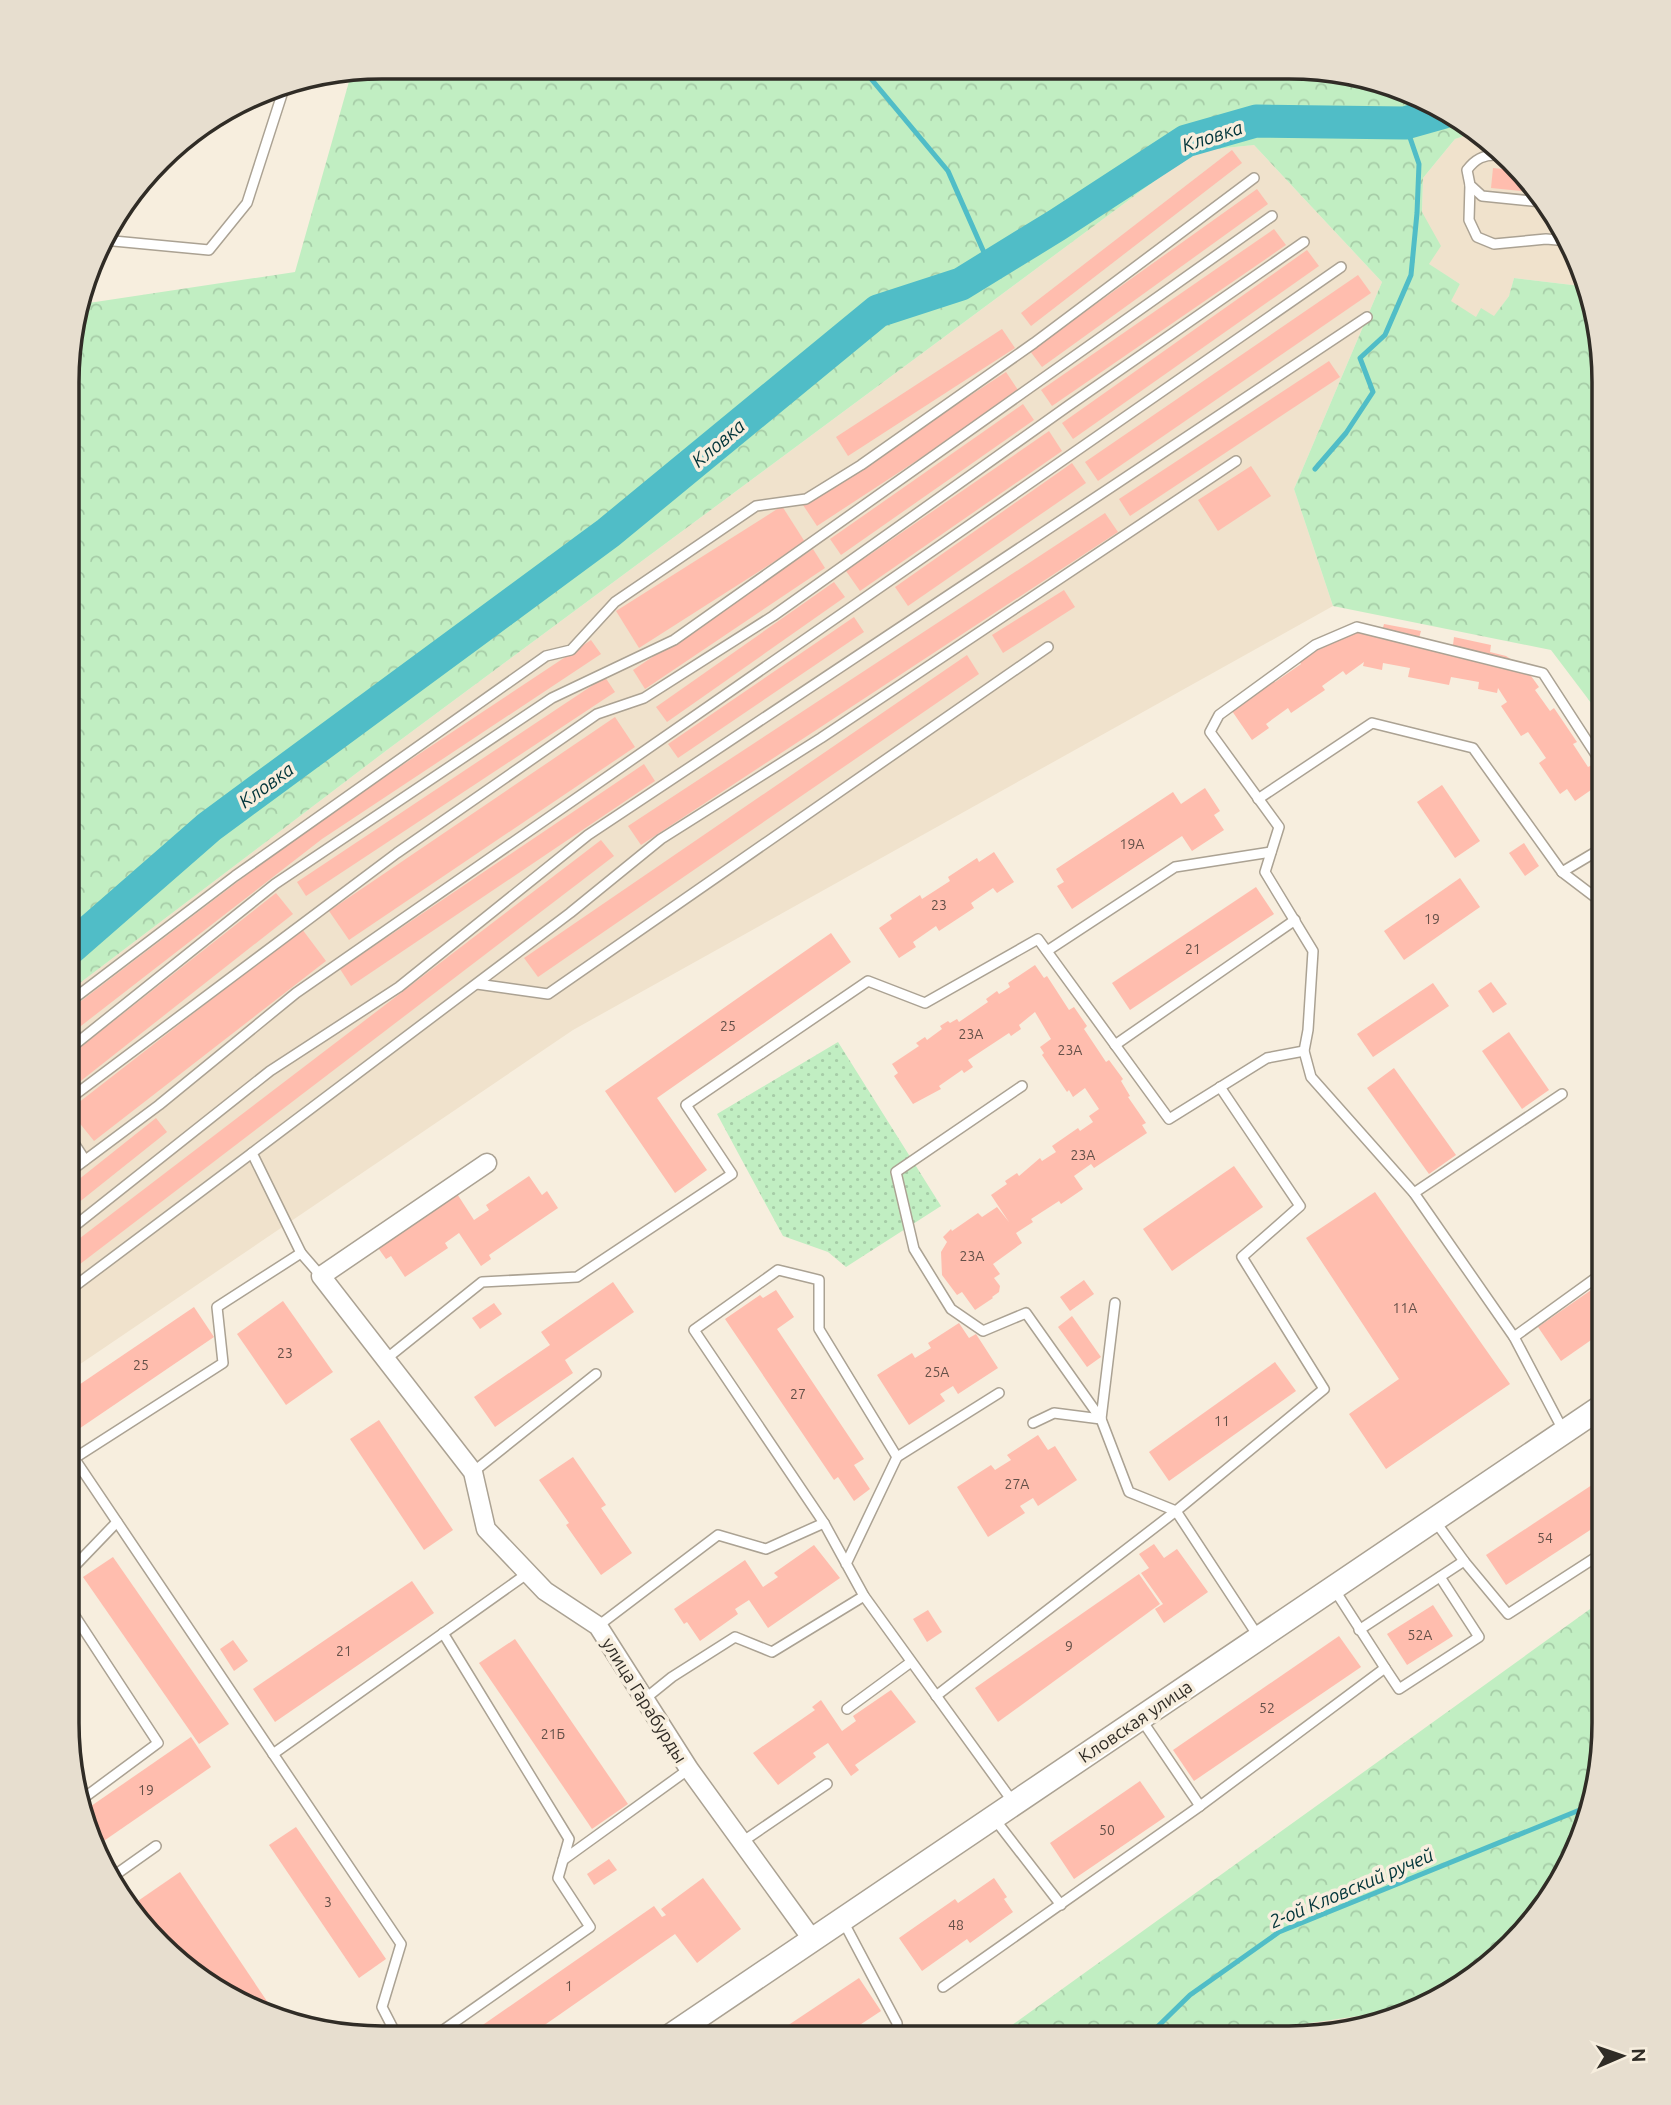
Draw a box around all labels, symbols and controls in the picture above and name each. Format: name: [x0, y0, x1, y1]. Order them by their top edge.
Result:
water label: Кловка: [1179, 116, 1245, 156]
water label: Кловка: [687, 414, 749, 472]
water label: Кловка: [234, 758, 298, 812]
house number: 19А: [1120, 836, 1144, 852]
house number: 23: [931, 897, 947, 913]
house number: 19: [1424, 911, 1440, 927]
house number: 21: [1185, 941, 1201, 957]
house number: 25: [720, 1018, 736, 1034]
house number: 23А: [959, 1026, 983, 1042]
house number: 23А: [1058, 1042, 1082, 1058]
house number: 23А: [1071, 1147, 1095, 1163]
house number: 23А: [960, 1248, 984, 1264]
house number: 11А: [1393, 1300, 1417, 1316]
house number: 23: [277, 1345, 293, 1361]
house number: 25: [133, 1357, 149, 1373]
house number: 25А: [925, 1364, 949, 1380]
house number: 27: [790, 1386, 806, 1402]
house number: 11: [1214, 1413, 1230, 1429]
house number: 27А: [1005, 1476, 1029, 1492]
house number: 54: [1537, 1530, 1553, 1546]
house number: 52А: [1408, 1627, 1432, 1643]
street label: улица Гарабурды: [598, 1634, 692, 1766]
house number: 9: [1065, 1638, 1073, 1654]
house number: 21: [336, 1643, 352, 1659]
street label: Кловская улица: [1075, 1676, 1195, 1766]
house number: 52: [1259, 1700, 1275, 1716]
house number: 21Б: [541, 1726, 565, 1742]
house number: 19: [138, 1782, 154, 1798]
house number: 50: [1099, 1822, 1115, 1838]
water label: 2-ой Кловский ручей: [1266, 1843, 1436, 1933]
house number: 3: [324, 1894, 332, 1910]
house number: 48: [948, 1917, 964, 1933]
house number: 1: [565, 1978, 573, 1994]
north arrow: [1587, 2021, 1657, 2091]
text: N: [1628, 2048, 1650, 2063]

